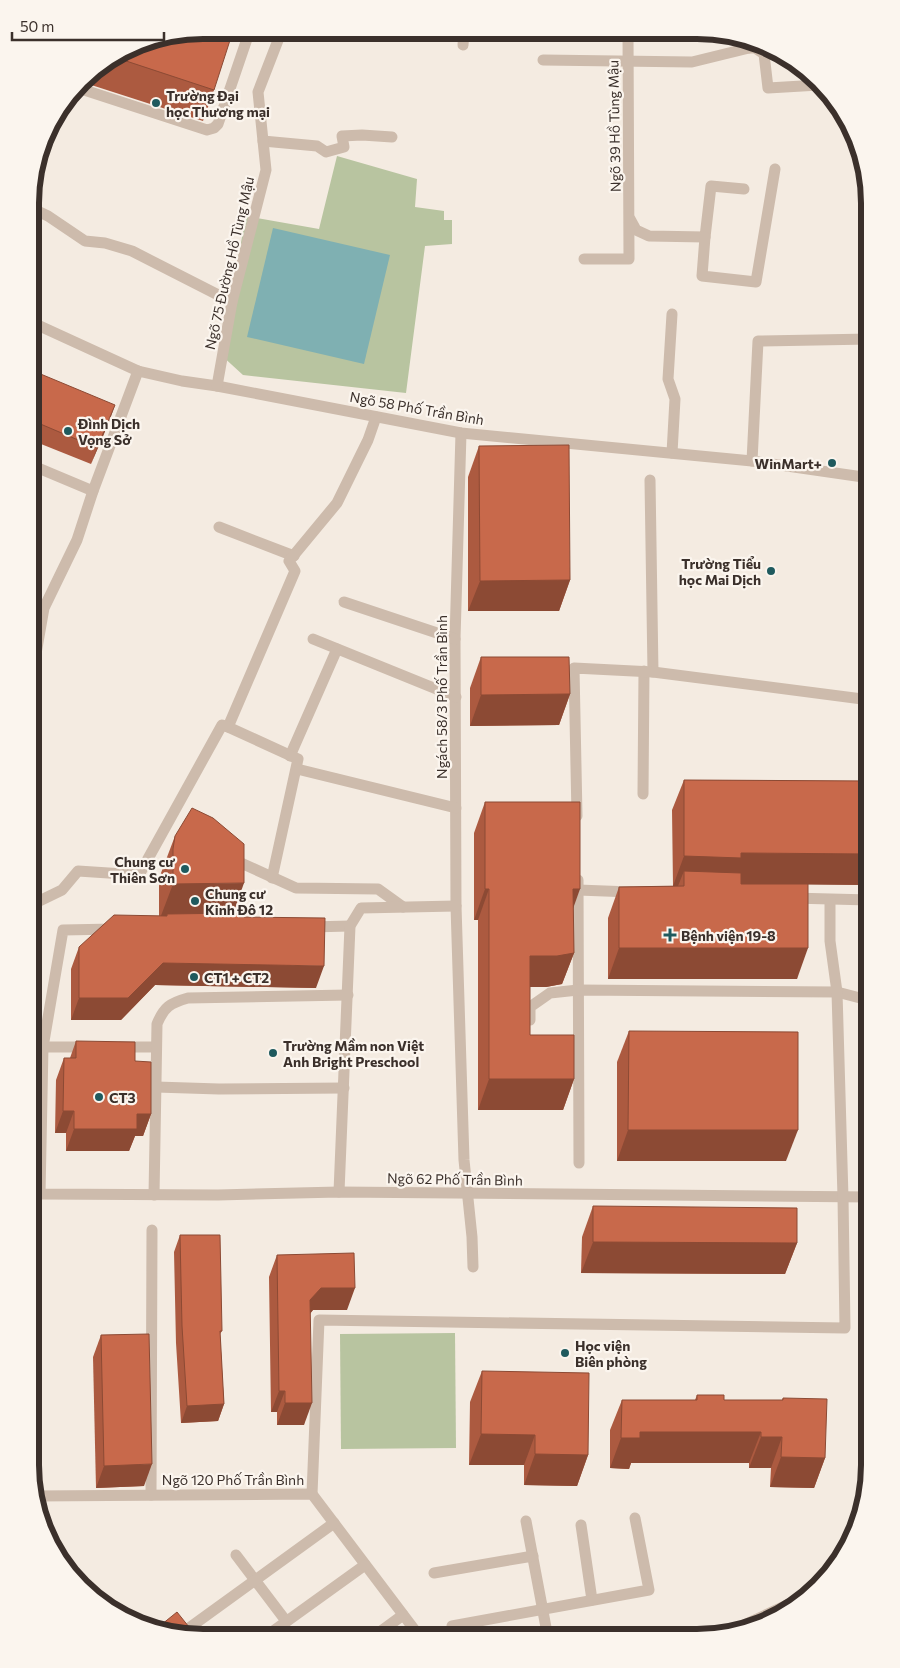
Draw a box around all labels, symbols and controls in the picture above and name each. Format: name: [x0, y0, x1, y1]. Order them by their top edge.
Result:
scale bar: [12, 10, 165, 42]
text: 50 m: [20, 17, 54, 35]
street label: Ngõ 39 Hồ Tùng Mậu: [604, 60, 624, 192]
place label: Trường Đại học Thương mại: [166, 87, 270, 120]
marker: Trường Đại học Thương mại: [150, 97, 162, 109]
street label: Ngõ 75 Đường Hồ Tùng Mậu: [201, 175, 257, 351]
street label: Ngõ 58 Phố Trần Bình: [349, 388, 485, 428]
place label: Đình Dịch Vọng Sở: [77, 415, 140, 448]
marker: Đình Dịch Vọng Sở: [62, 425, 74, 437]
place label: WinMart+: [755, 455, 822, 472]
marker: WinMart+: [826, 457, 838, 469]
place label: Trường Tiểu học Mai Dịch: [679, 555, 761, 589]
marker: Trường Tiểu học Mai Dịch: [765, 565, 777, 577]
street label: Ngách 58/3 Phố Trần Bình: [433, 615, 450, 779]
place label: Chung cư Thiên Sơn: [110, 853, 175, 886]
marker: Chung cư Thiên Sơn: [179, 863, 191, 875]
place label: Chung cư Kinh Đô 12: [205, 885, 273, 918]
marker: Chung cư Kinh Đô 12: [189, 895, 201, 907]
place label: Bệnh viện 19-8: [681, 927, 776, 944]
marker: Bệnh viện 19-8: [663, 928, 677, 942]
place label: CT1 + CT2: [204, 969, 269, 986]
marker: CT1 + CT2: [188, 971, 200, 983]
place label: Trường Mầm non Việt Anh Bright Preschool: [283, 1037, 424, 1070]
marker: Trường Mầm non Việt Anh Bright Preschool: [267, 1047, 279, 1059]
place label: CT3: [109, 1089, 136, 1106]
marker: CT3: [93, 1091, 105, 1103]
street label: Ngõ 62 Phố Trần Bình: [387, 1169, 523, 1189]
place label: Học viện Biên phòng: [575, 1337, 647, 1370]
marker: Học viện Biên phòng: [559, 1347, 571, 1359]
street label: Ngõ 120 Phố Trần Bình: [162, 1471, 304, 1488]

